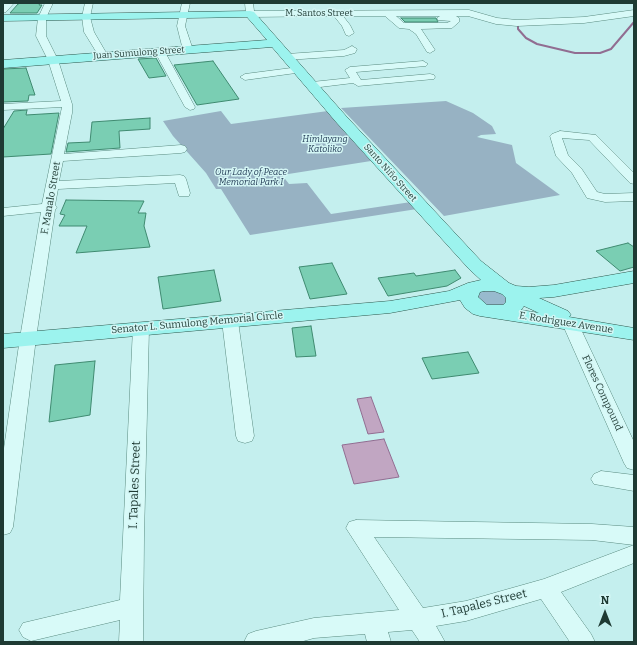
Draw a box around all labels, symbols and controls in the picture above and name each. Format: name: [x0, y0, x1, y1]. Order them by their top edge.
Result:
street label: M. Santos Street: [285, 8, 353, 18]
street label: Juan Sumulong Street: [93, 44, 185, 62]
park label: Himlayang Katoliko: [302, 134, 348, 155]
street label: Santo Niño Street: [361, 142, 419, 204]
street label: F. Manalo Street: [39, 161, 63, 235]
park label: Our Lady of Peace Memorial Park I: [215, 167, 287, 188]
street label: Senator L. Sumulong Memorial Circle: [111, 310, 283, 336]
street label: E. Rodriguez Avenue: [518, 310, 614, 336]
street label: Flores Compound: [579, 353, 625, 433]
street label: I. Tapales Street: [126, 441, 144, 529]
street label: I. Tapales Street: [440, 586, 528, 622]
north arrow: [585, 593, 625, 633]
text: N: [601, 594, 609, 607]

